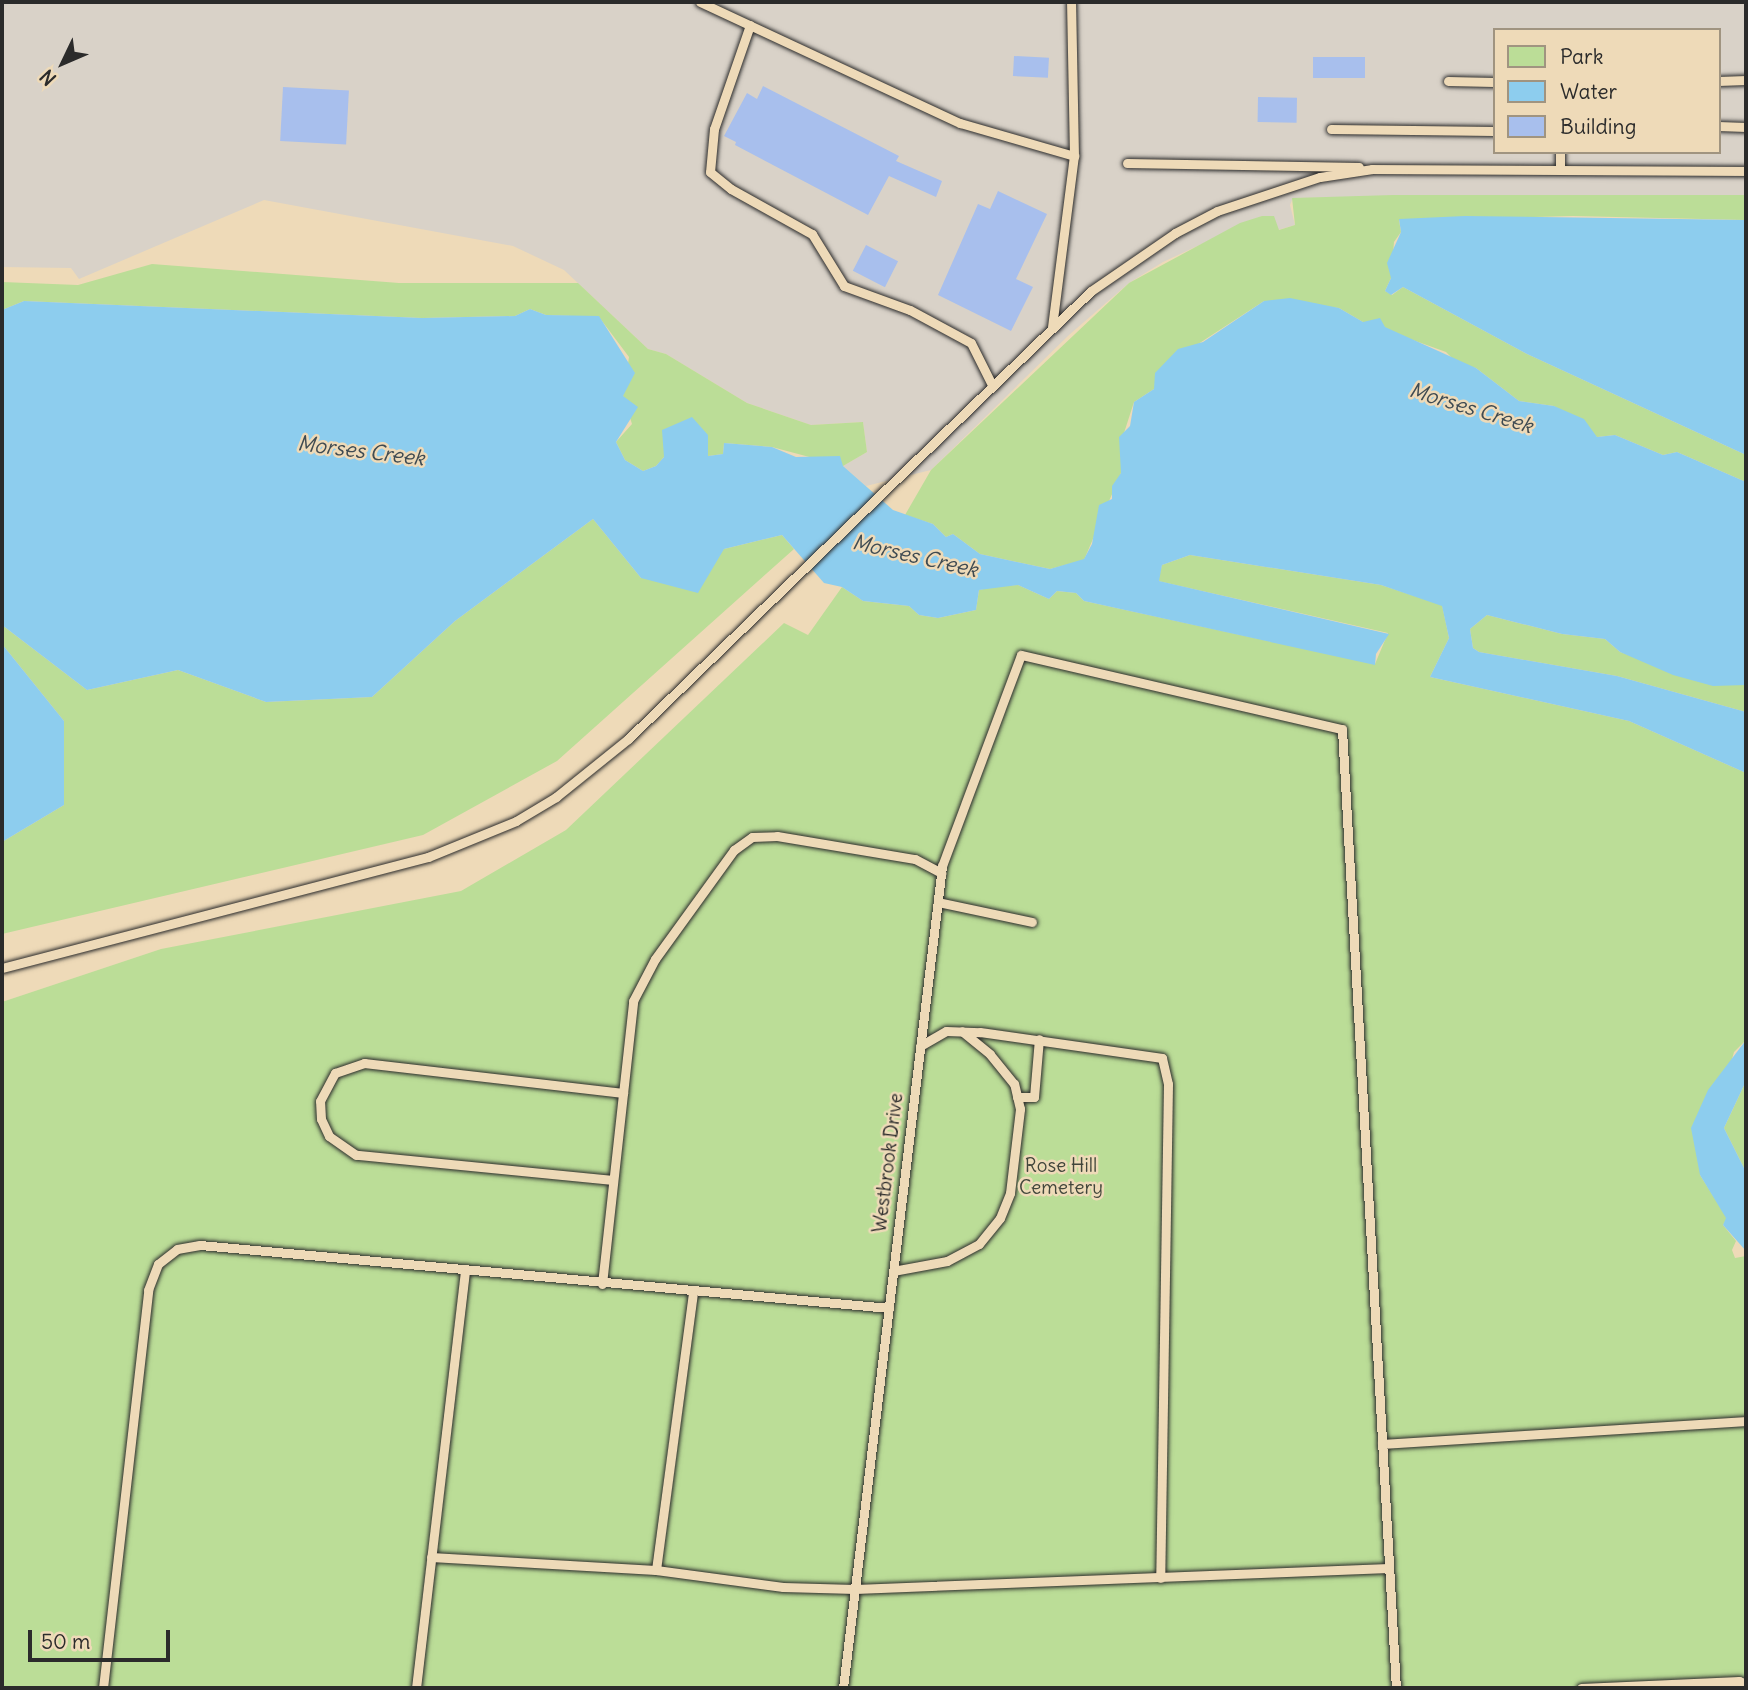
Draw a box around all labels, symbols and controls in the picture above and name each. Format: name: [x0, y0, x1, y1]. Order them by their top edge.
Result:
north arrow: [28, 28, 98, 98]
legend: [1492, 28, 1720, 154]
text: Park: [1560, 43, 1603, 70]
text: N: [35, 65, 61, 91]
text: Water: [1560, 78, 1617, 105]
text: Building: [1560, 113, 1636, 140]
water label: Morses Creek: [1406, 377, 1536, 439]
water label: Morses Creek: [296, 431, 426, 471]
water label: Morses Creek: [850, 529, 980, 583]
street label: Westbrook Drive: [868, 1092, 908, 1234]
park label: Rose Hill Cemetery: [1019, 1155, 1103, 1199]
scale bar: [32, 1616, 173, 1660]
text: 50 m: [41, 1628, 90, 1655]

